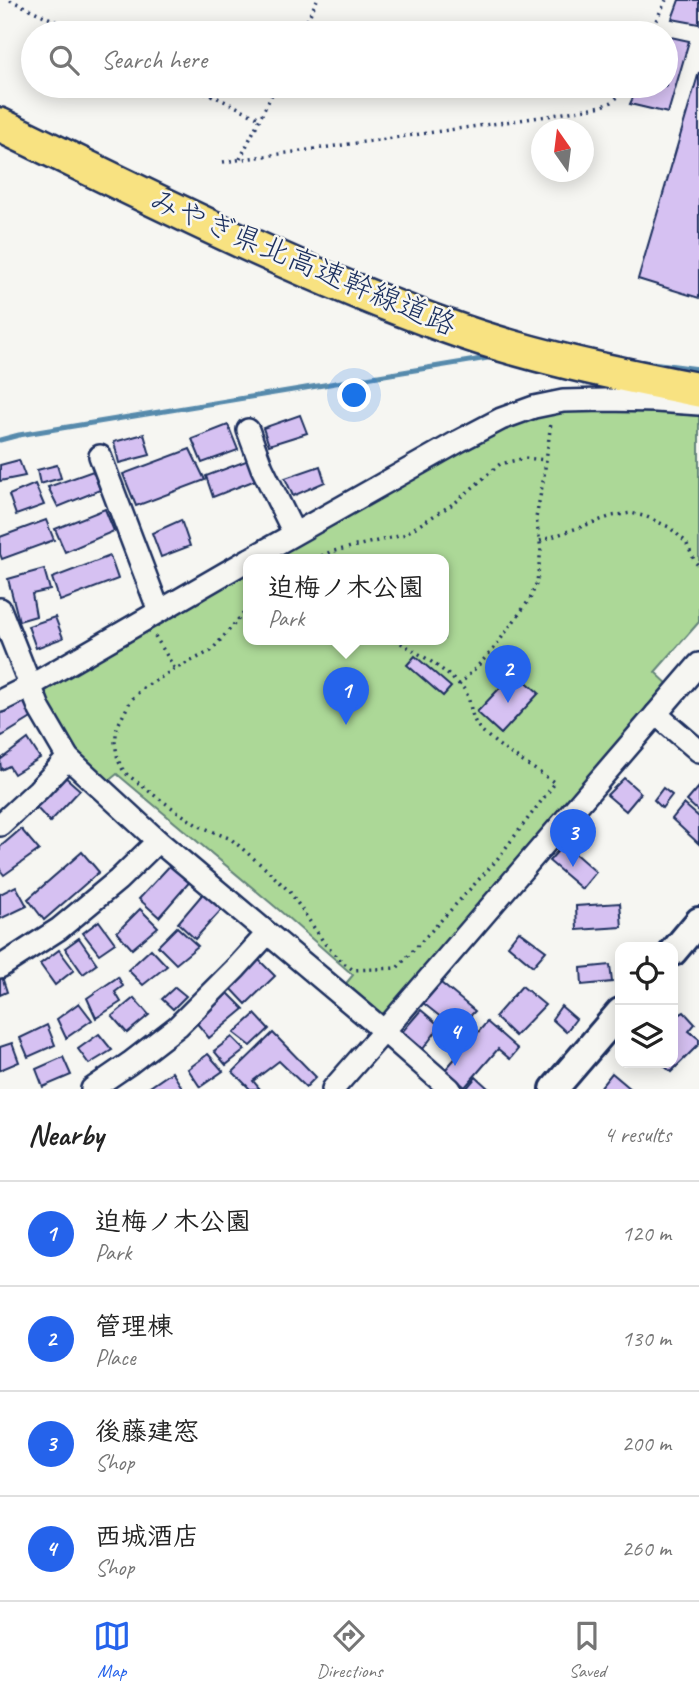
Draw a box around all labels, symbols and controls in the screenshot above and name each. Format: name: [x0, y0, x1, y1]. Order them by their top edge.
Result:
search box: [21, 21, 678, 98]
icon: search: [45, 41, 83, 79]
text: Search here: [101, 43, 207, 76]
north arrow: [531, 119, 594, 182]
street label: みやぎ県北高速幹線道路: [144, 180, 462, 344]
your location: [337, 378, 371, 412]
popup: [243, 554, 449, 645]
text: 迫梅ノ木公園: [268, 571, 424, 604]
text: Park: [268, 604, 304, 633]
pin: 2: [485, 645, 531, 703]
pin: 1: [323, 667, 369, 725]
pin: 3: [550, 809, 596, 867]
map controls: [615, 942, 678, 1068]
button: locate: [615, 942, 678, 1005]
button: layers: [615, 1005, 678, 1068]
pin: 4: [432, 1008, 478, 1066]
text: Nearby: [28, 1116, 104, 1154]
text: 4 results: [604, 1120, 671, 1149]
text: 迫梅ノ木公園: [95, 1205, 251, 1238]
text: 1: [46, 1219, 56, 1248]
text: 120 m: [622, 1219, 671, 1248]
text: Park: [95, 1238, 131, 1267]
text: 管理棟: [95, 1310, 173, 1343]
text: 2: [46, 1324, 56, 1353]
text: 130 m: [622, 1324, 671, 1353]
text: Place: [95, 1343, 135, 1372]
text: 後藤建窓: [95, 1415, 199, 1448]
text: 3: [46, 1429, 56, 1458]
text: 200 m: [622, 1429, 671, 1458]
text: Shop: [95, 1448, 134, 1477]
text: 西城酒店: [95, 1520, 199, 1553]
text: 4: [46, 1534, 56, 1563]
text: 260 m: [622, 1534, 671, 1563]
text: Shop: [95, 1553, 134, 1582]
tab: Map: [93, 1617, 131, 1683]
tab: Directions: [316, 1617, 383, 1683]
tab: Saved: [568, 1617, 606, 1683]

